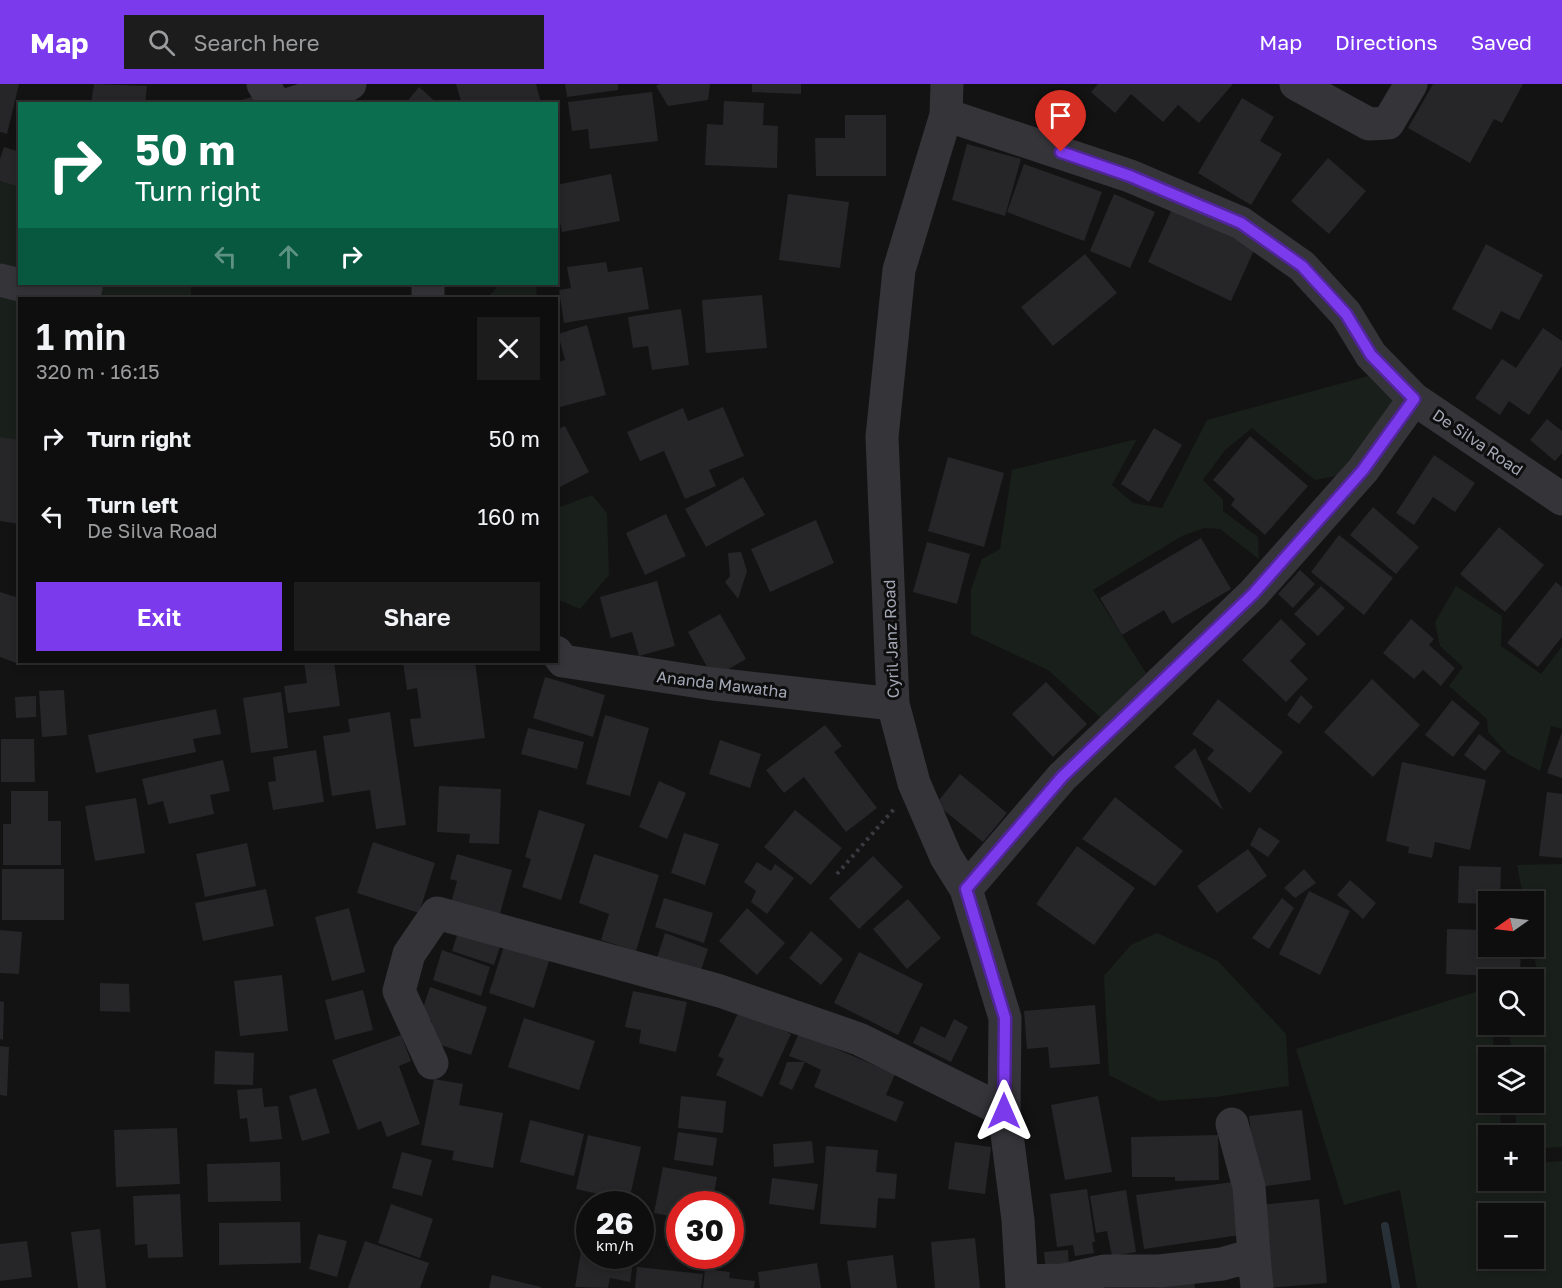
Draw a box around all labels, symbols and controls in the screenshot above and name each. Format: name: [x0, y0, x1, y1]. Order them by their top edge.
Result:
search box: [124, 15, 544, 69]
text: Map: [30, 26, 88, 59]
icon: search: [145, 26, 178, 59]
text: Search here: [193, 29, 319, 56]
text: Map: [1259, 29, 1302, 55]
text: Directions: [1335, 29, 1438, 55]
text: Saved: [1471, 29, 1532, 55]
pin: [1035, 90, 1086, 152]
icon: arrive: [1044, 99, 1077, 132]
text: 50 m: [135, 124, 235, 174]
icon: right: [36, 126, 114, 204]
text: Turn right: [135, 175, 261, 207]
icon: left: [209, 240, 242, 273]
icon: ahead: [272, 240, 305, 273]
icon: right: [335, 240, 368, 273]
text: 1 min: [36, 315, 126, 358]
button: close: [477, 317, 540, 380]
text: 320 m · 16:15: [36, 359, 160, 383]
street label: De Silva Road: [1429, 404, 1527, 480]
icon: right: [36, 422, 69, 455]
text: Turn right: [87, 425, 191, 452]
text: 50 m: [489, 425, 540, 452]
text: Turn left: [87, 491, 178, 518]
icon: left: [36, 500, 69, 533]
text: 160 m: [477, 503, 540, 530]
text: De Silva Road: [87, 518, 218, 542]
street label: Cyril Janz Road: [879, 579, 903, 699]
button: Exit: [36, 582, 282, 651]
button: Share: [294, 582, 540, 651]
street label: Ananda Mawatha: [655, 666, 789, 702]
north arrow: [1478, 891, 1544, 957]
map controls: [1478, 891, 1544, 1269]
button: search: [1478, 969, 1544, 1035]
button: layers: [1478, 1047, 1544, 1113]
position arrow: [972, 1079, 1036, 1143]
button: +: [1478, 1125, 1544, 1191]
speed limit sign: 30: [666, 1191, 744, 1269]
button: −: [1478, 1203, 1544, 1269]
text: 26: [596, 1205, 634, 1241]
text: km/h: [596, 1236, 634, 1254]

